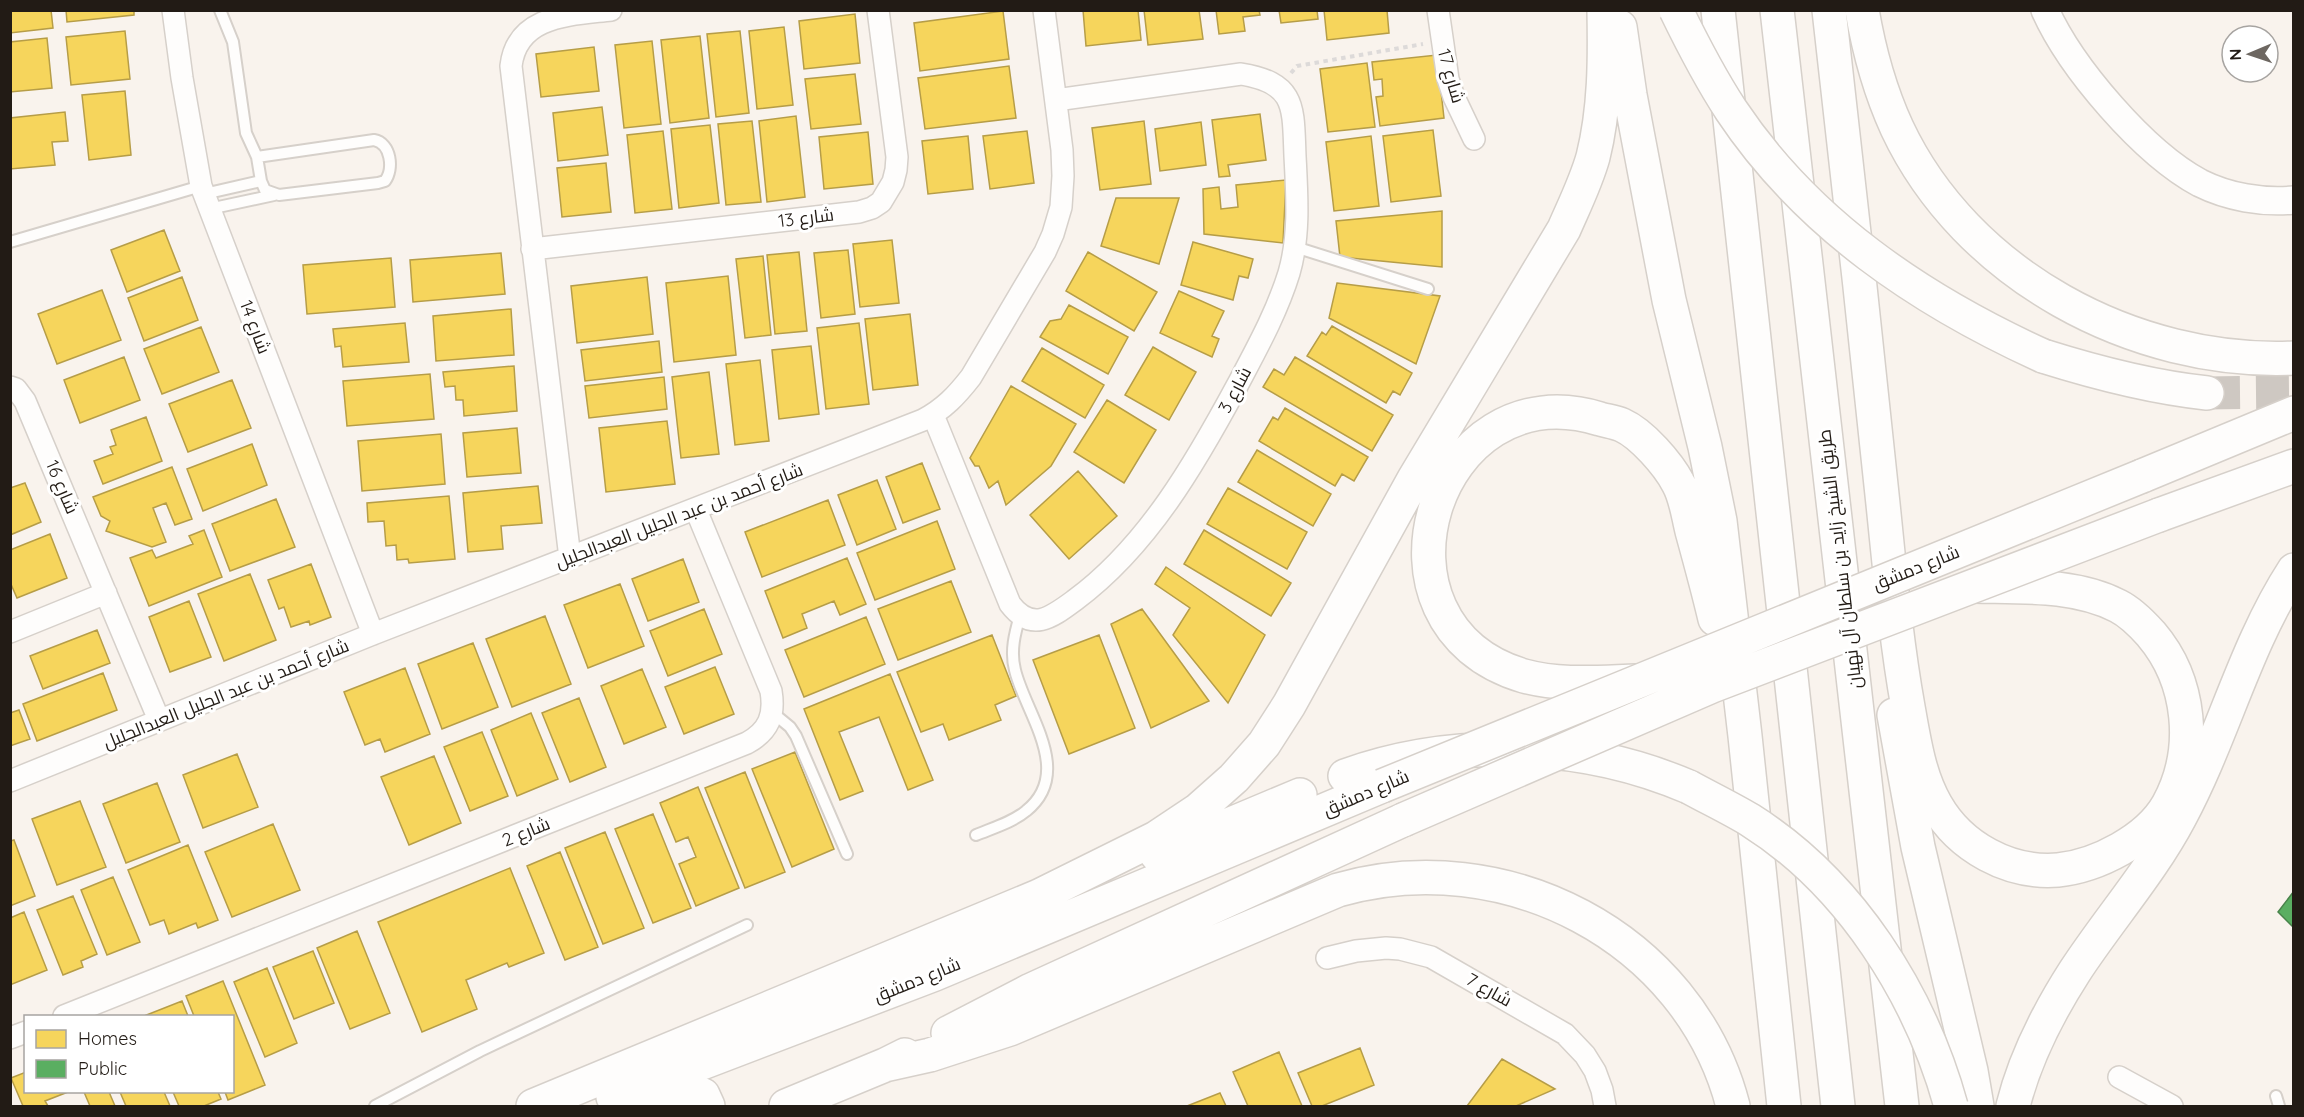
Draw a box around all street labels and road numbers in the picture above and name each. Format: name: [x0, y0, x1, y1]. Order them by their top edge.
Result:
street label: شارع 17: [1432, 46, 1470, 106]
street label: شارع 13: [777, 203, 835, 233]
street label: شارع 14: [234, 297, 276, 357]
street label: شارع 3: [1213, 363, 1257, 417]
street label: طريق الشيخ زايد بن سلطان آل نهيان: [1812, 428, 1868, 690]
street label: شارع 16: [40, 456, 84, 518]
street label: شارع أحمد بن عبد الجليل العبدالجليل: [552, 458, 806, 574]
street label: شارع دمشق: [1869, 540, 1963, 596]
street label: شارع أحمد بن عبد الجليل العبدالجليل: [99, 634, 353, 754]
street label: شارع دمشق: [1319, 764, 1413, 822]
street label: شارع 2: [498, 812, 554, 852]
street label: شارع دمشق: [870, 952, 964, 1008]
street label: شارع 7: [1462, 968, 1516, 1012]

